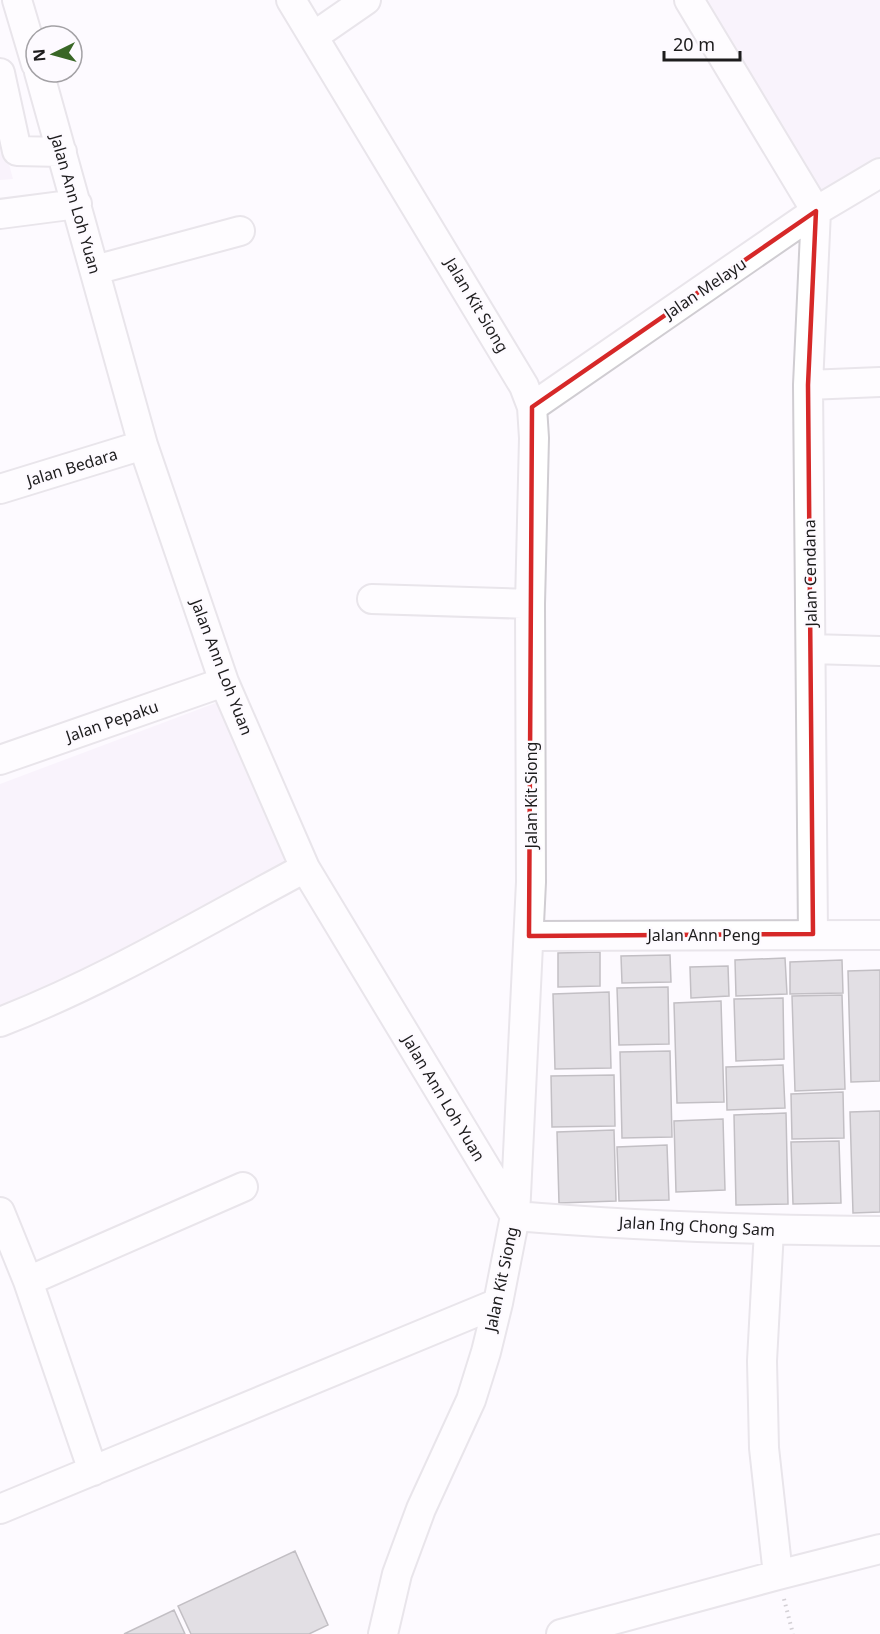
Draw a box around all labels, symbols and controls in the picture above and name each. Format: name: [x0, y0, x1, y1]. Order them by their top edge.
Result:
north arrow: [24, 24, 84, 84]
scale bar: [664, 24, 740, 62]
text: 20 m: [673, 32, 715, 56]
text: N: [28, 48, 51, 63]
street label: Jalan Ann Loh Yuan: [45, 130, 106, 276]
street label: Jalan Kit Siong: [439, 252, 514, 356]
street label: Jalan Melayu: [658, 252, 751, 325]
street label: Jalan Bedara: [22, 443, 120, 492]
street label: Jalan Cendana: [798, 519, 822, 629]
street label: Jalan Ann Loh Yuan: [185, 594, 258, 738]
street label: Jalan Pepaku: [61, 695, 161, 748]
street label: Jalan Kit Siong: [520, 742, 542, 850]
street label: Jalan Ann Peng: [645, 924, 761, 946]
street label: Jalan Ann Loh Yuan: [396, 1029, 491, 1165]
street label: Jalan Ing Chong Sam: [616, 1211, 776, 1241]
street label: Jalan Kit Siong: [479, 1224, 523, 1335]

